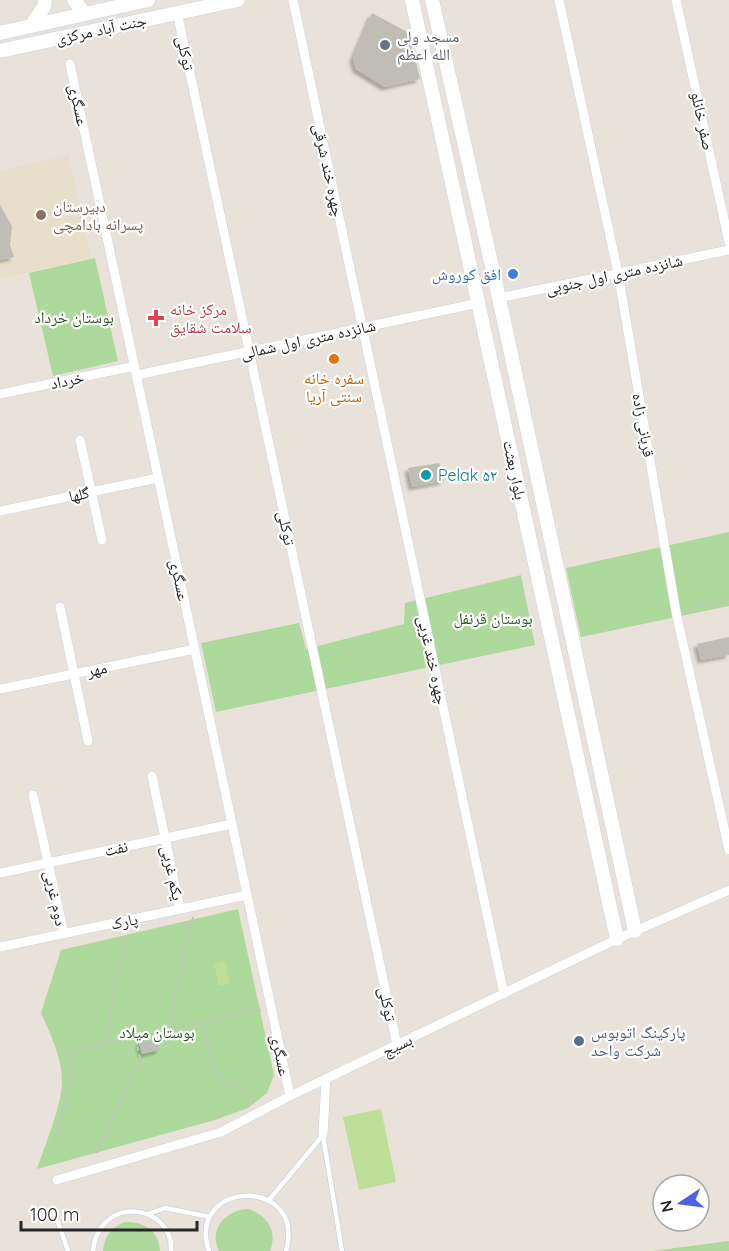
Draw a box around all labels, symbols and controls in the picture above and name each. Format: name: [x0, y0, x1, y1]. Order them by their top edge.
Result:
street label: جنت آباد مرکزی: [54, 10, 148, 49]
place label: مسجد ولی الله اعظم: [397, 26, 459, 65]
street label: توکلی: [172, 34, 199, 72]
marker: مسجد ولی الله اعظم: [378, 38, 392, 52]
street label: عسگری: [64, 82, 93, 128]
street label: صفر خانلو: [687, 90, 719, 152]
street label: چهره خند شرقی: [308, 121, 349, 219]
place label: دبیرستان پسرانه بادامچی: [53, 196, 143, 235]
marker: دبیرستان پسرانه بادامچی: [34, 208, 48, 222]
street label: شانزده متری اول جنوبی: [544, 250, 685, 299]
place label: افق کوروش: [432, 264, 501, 285]
marker: افق کوروش: [506, 267, 520, 281]
place label: مرکز خانه سلامت شقایق: [170, 299, 252, 338]
park label: بوستان خرداد: [34, 307, 114, 328]
marker: مرکز خانه سلامت شقایق: [147, 309, 165, 327]
street label: شانزده متری اول شمالی: [239, 315, 378, 364]
marker: سفره خانه سنتی آریا: [327, 352, 341, 366]
street label: خرداد: [48, 367, 86, 393]
place label: سفره خانه سنتی آریا: [304, 368, 364, 407]
street label: قربانی زاده: [628, 391, 659, 459]
street label: بلوار بعثت: [499, 439, 531, 501]
place label: Pelak ۵۲: [438, 465, 497, 485]
marker: Pelak ۵۲: [419, 468, 433, 482]
street label: گلها: [67, 482, 92, 506]
street label: توکلی: [273, 509, 300, 547]
street label: عسگری: [165, 557, 194, 603]
park label: بوستان قرنفل: [453, 608, 533, 629]
street label: چهره خند غربی: [413, 614, 452, 706]
street label: مهر: [84, 657, 109, 681]
street label: نفت: [102, 836, 130, 860]
street label: یکم غربی: [156, 844, 189, 902]
street label: دوم غربی: [39, 868, 72, 928]
street label: پارک: [109, 908, 140, 934]
street label: توکلی: [374, 985, 401, 1023]
park label: بوستان میلاد: [119, 1022, 195, 1043]
place label: پارکینگ اتوبوس شرکت واحد: [591, 1022, 686, 1060]
street label: بسیج: [378, 1029, 416, 1062]
street label: عسگری: [266, 1032, 295, 1078]
marker: پارکینگ اتوبوس شرکت واحد: [572, 1034, 586, 1048]
north arrow: [651, 1173, 711, 1233]
scale bar: [21, 1194, 196, 1232]
text: N: [655, 1198, 677, 1214]
text: 100 m: [30, 1203, 79, 1226]

